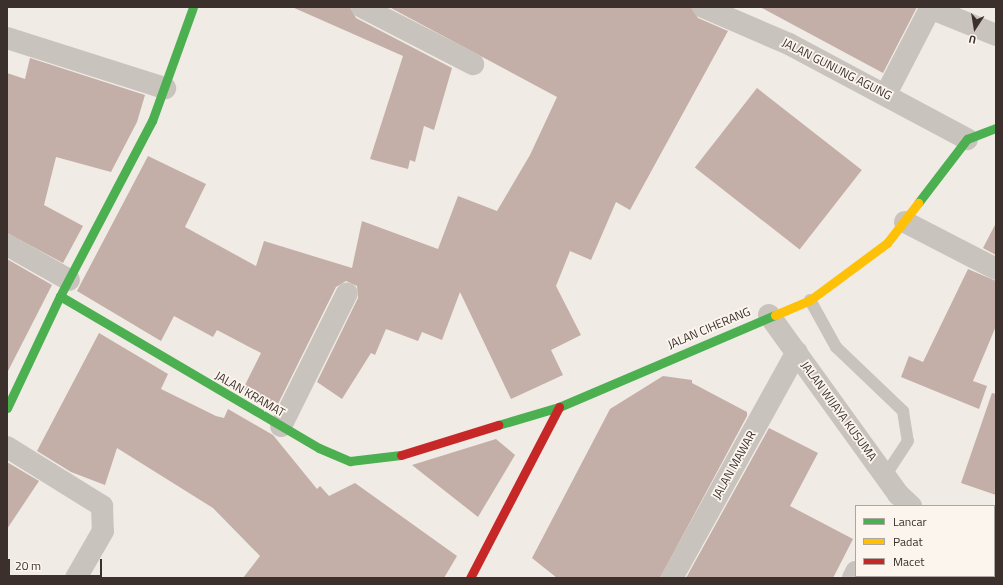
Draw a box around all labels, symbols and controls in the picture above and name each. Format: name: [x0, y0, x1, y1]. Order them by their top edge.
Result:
north arrow: [955, 8, 995, 48]
text: U: [967, 31, 978, 48]
street label: JALAN GUNUNG AGUNG: [780, 35, 894, 103]
street label: JALAN CIHERANG: [665, 304, 753, 352]
street label: JALAN WIJAYA KUSUMA: [798, 358, 880, 464]
street label: JALAN KRAMAT: [212, 368, 288, 420]
street label: JALAN MAWAR: [709, 428, 759, 502]
legend: [855, 505, 995, 577]
text: Lancar: [893, 512, 927, 531]
text: Padat: [893, 532, 923, 551]
scale bar: [10, 551, 104, 577]
text: Macet: [893, 552, 925, 571]
text: 20 m: [15, 556, 41, 575]

